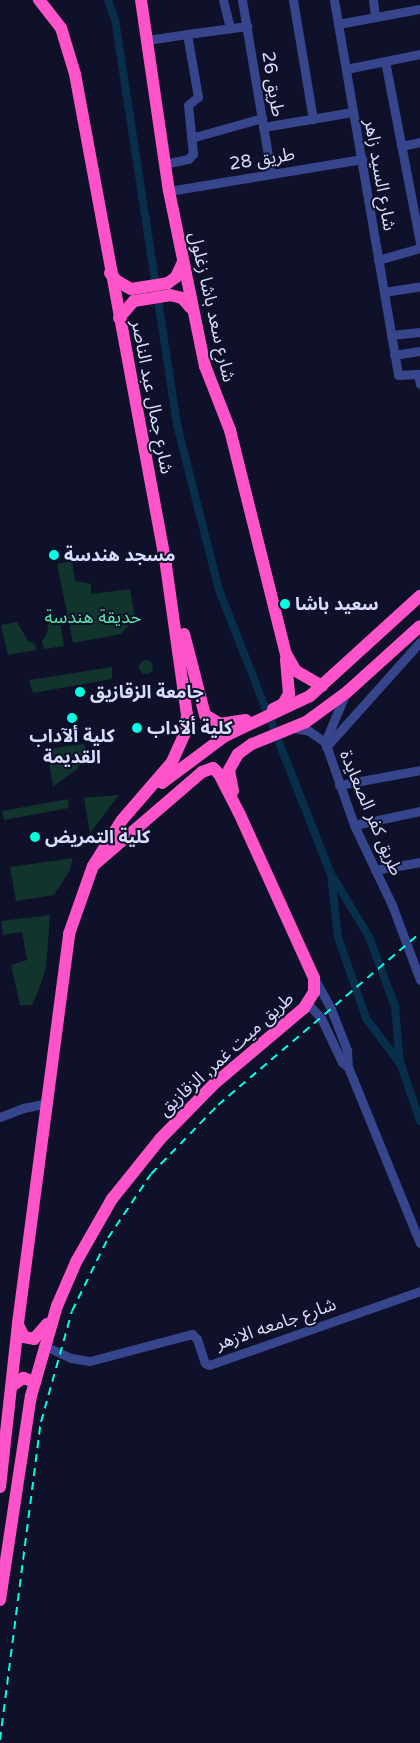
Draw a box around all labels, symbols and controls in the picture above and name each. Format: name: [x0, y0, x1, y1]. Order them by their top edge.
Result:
street label: طريق 26: [257, 50, 289, 118]
street label: شارع السيد زاهر: [360, 118, 400, 232]
street label: طريق 28: [228, 143, 296, 175]
street label: شارع سعد باشا زغلول: [184, 230, 240, 384]
street label: شارع جمال عبد الناصر: [126, 318, 178, 476]
place label: مسجد هندسة: [64, 544, 175, 566]
marker: مسجد هندسة: [48, 549, 60, 561]
place label: سعيد باشا: [295, 593, 379, 615]
marker: سعيد باشا: [279, 598, 291, 610]
park label: حديقة هندسة: [45, 606, 141, 628]
place label: جامعة الزقازيق: [90, 681, 203, 703]
marker: جامعة الزقازيق: [74, 686, 86, 698]
marker: كلية ألآداب القديمة: [66, 712, 78, 724]
place label: كلية ألآداب: [147, 717, 232, 739]
marker: كلية ألآداب: [131, 722, 143, 734]
place label: كلية ألآداب القديمة: [29, 726, 115, 769]
street label: طريق كفر الصعايدة: [335, 747, 407, 879]
place label: كلية التمريض: [45, 826, 150, 848]
marker: كلية التمريض: [29, 831, 41, 843]
street label: طريق ميت غمر, الزقازيق: [154, 988, 298, 1120]
street label: شارع جامعه الازهر: [213, 1293, 339, 1355]

